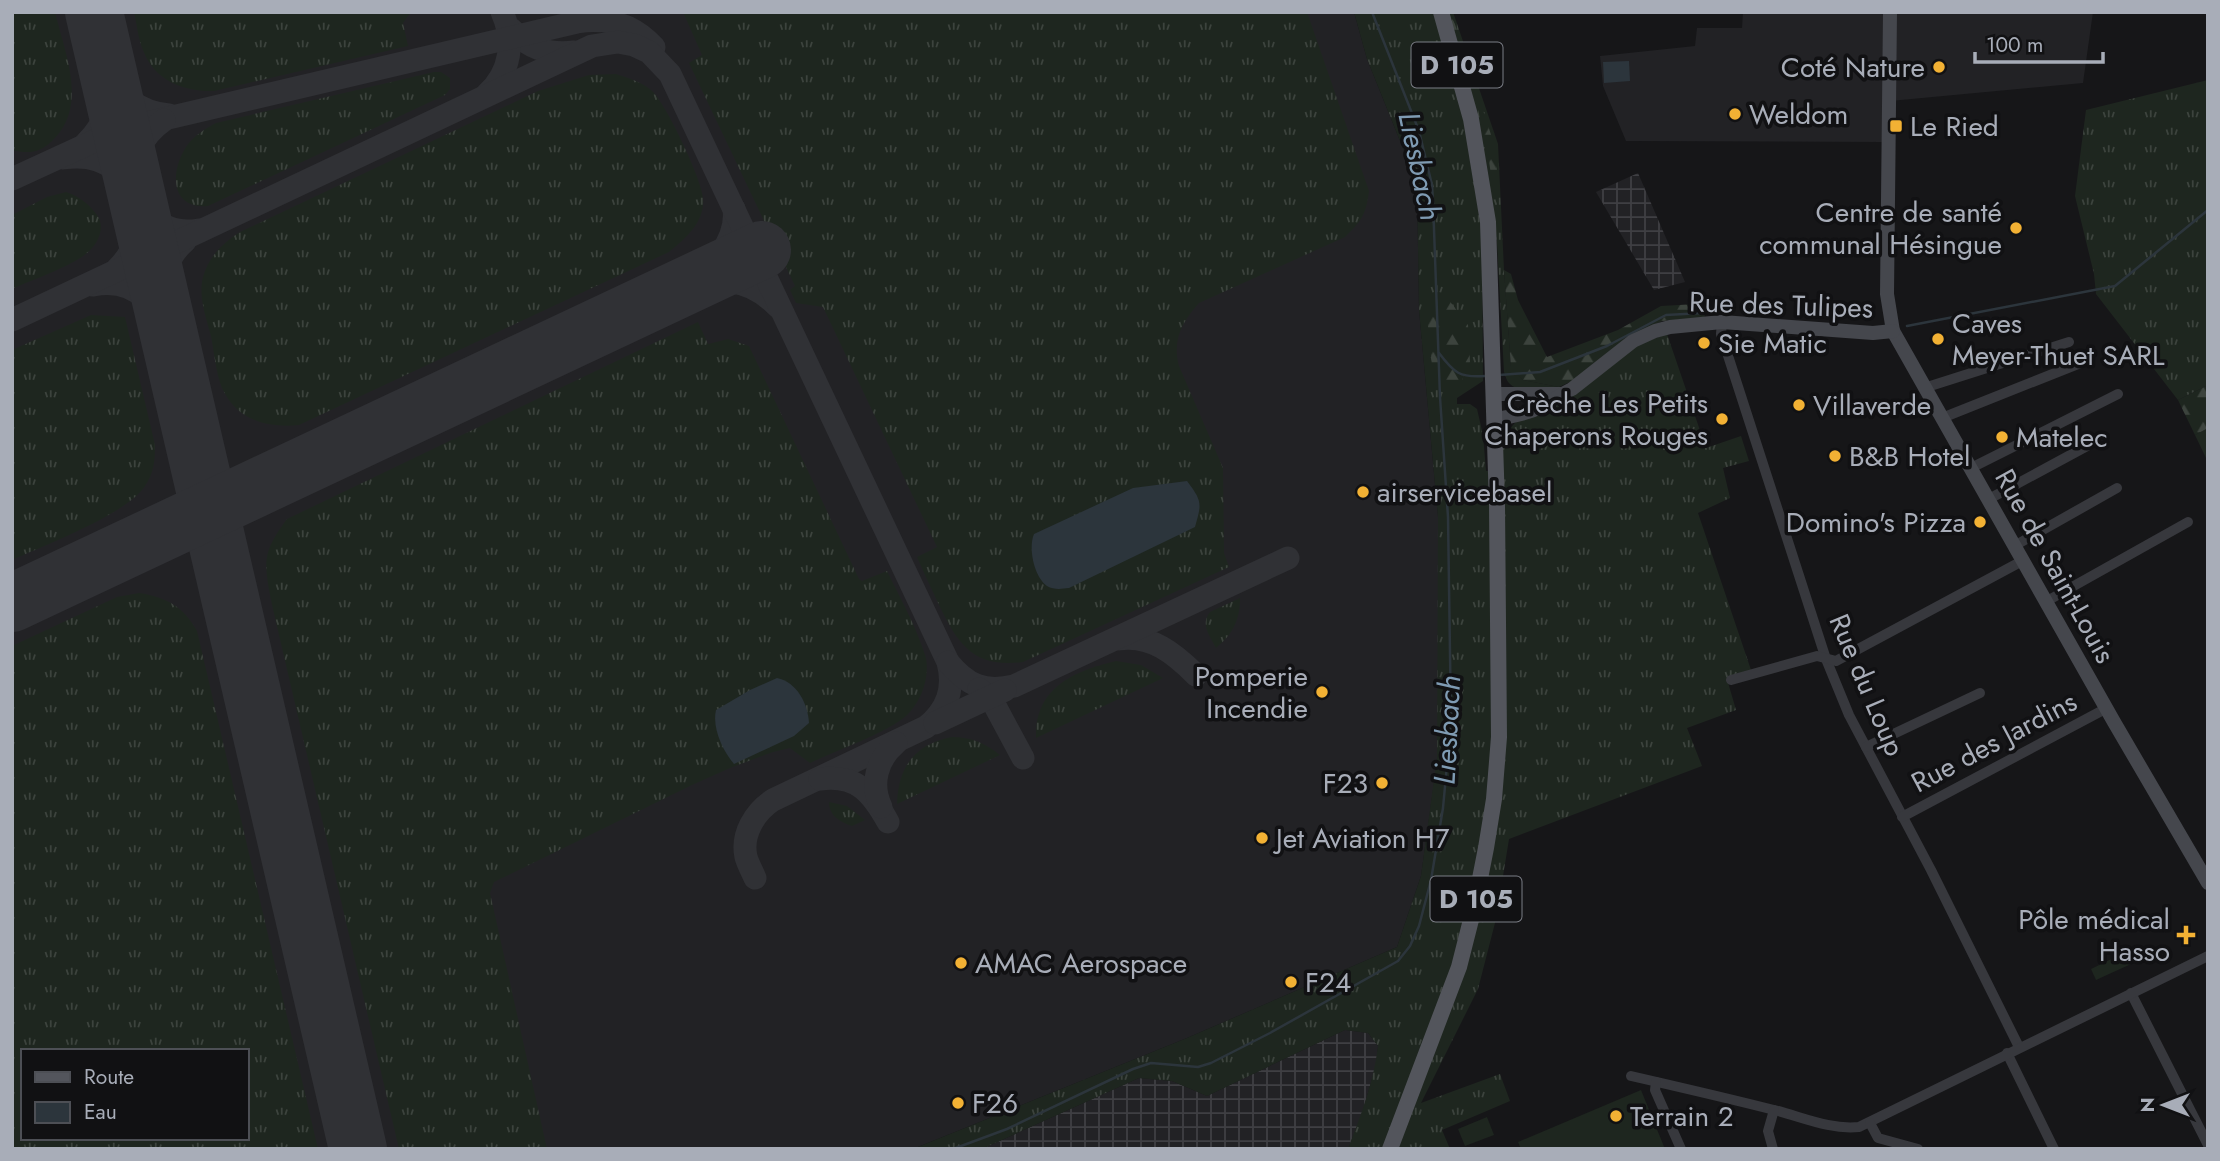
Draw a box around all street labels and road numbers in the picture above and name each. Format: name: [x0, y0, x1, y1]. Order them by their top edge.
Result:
road number: D 105: [1412, 43, 1502, 88]
street label: Rue des Tulipes: [1688, 281, 1874, 329]
street label: Rue de Saint-Louis: [1985, 461, 2125, 671]
street label: Rue du Loup: [1819, 608, 1915, 762]
street label: Rue des Jardins: [1904, 681, 2084, 803]
road number: D 105: [1430, 876, 1522, 922]

